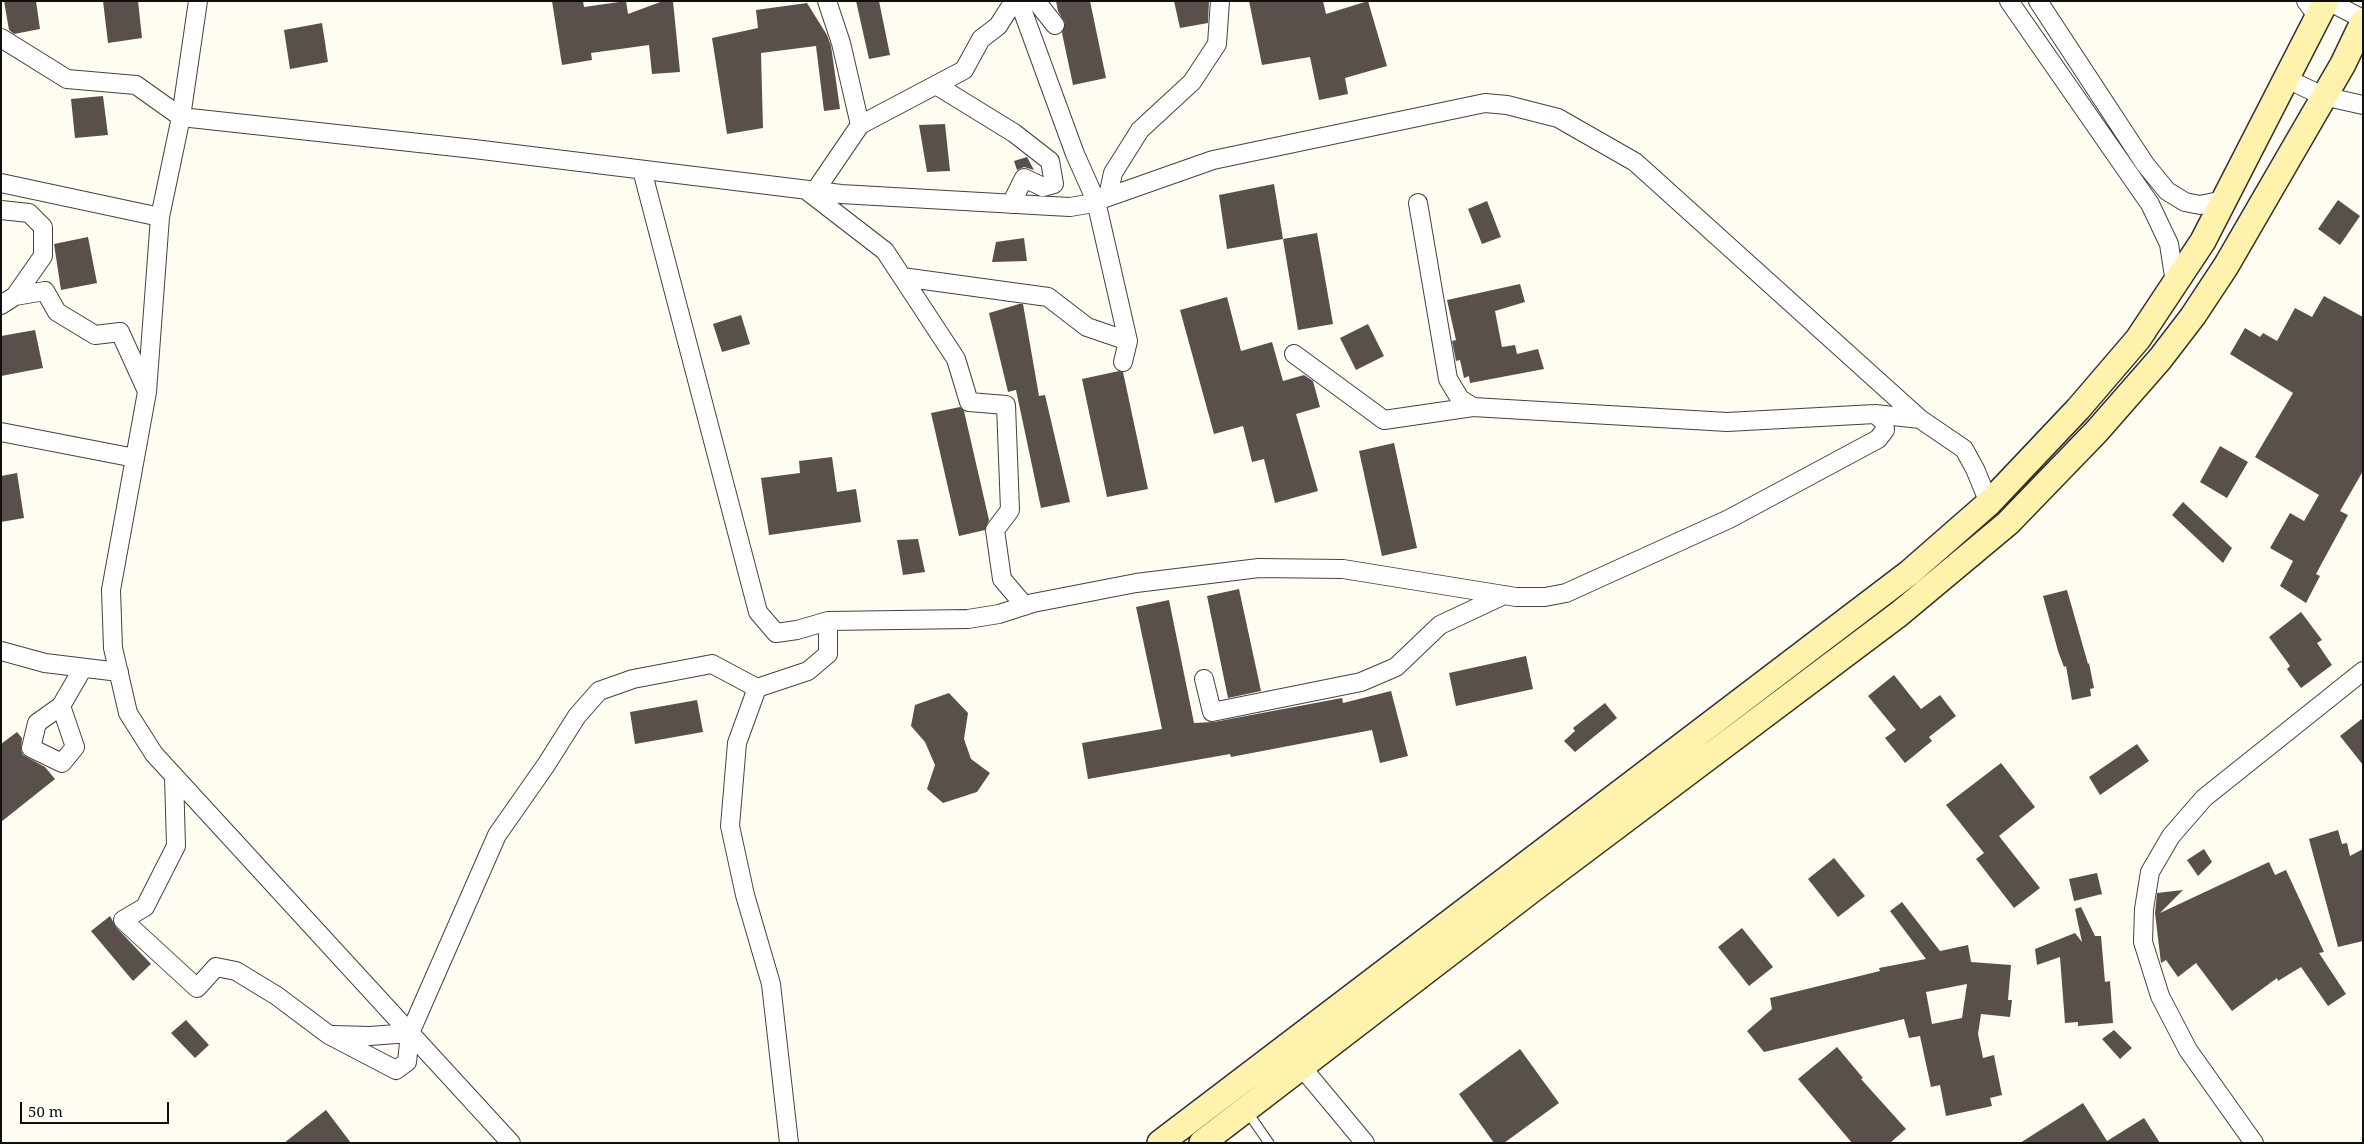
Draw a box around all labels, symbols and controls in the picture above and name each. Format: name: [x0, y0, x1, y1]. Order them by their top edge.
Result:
scale bar: [22, 1092, 171, 1124]
text: 50 m: [28, 1101, 63, 1121]

